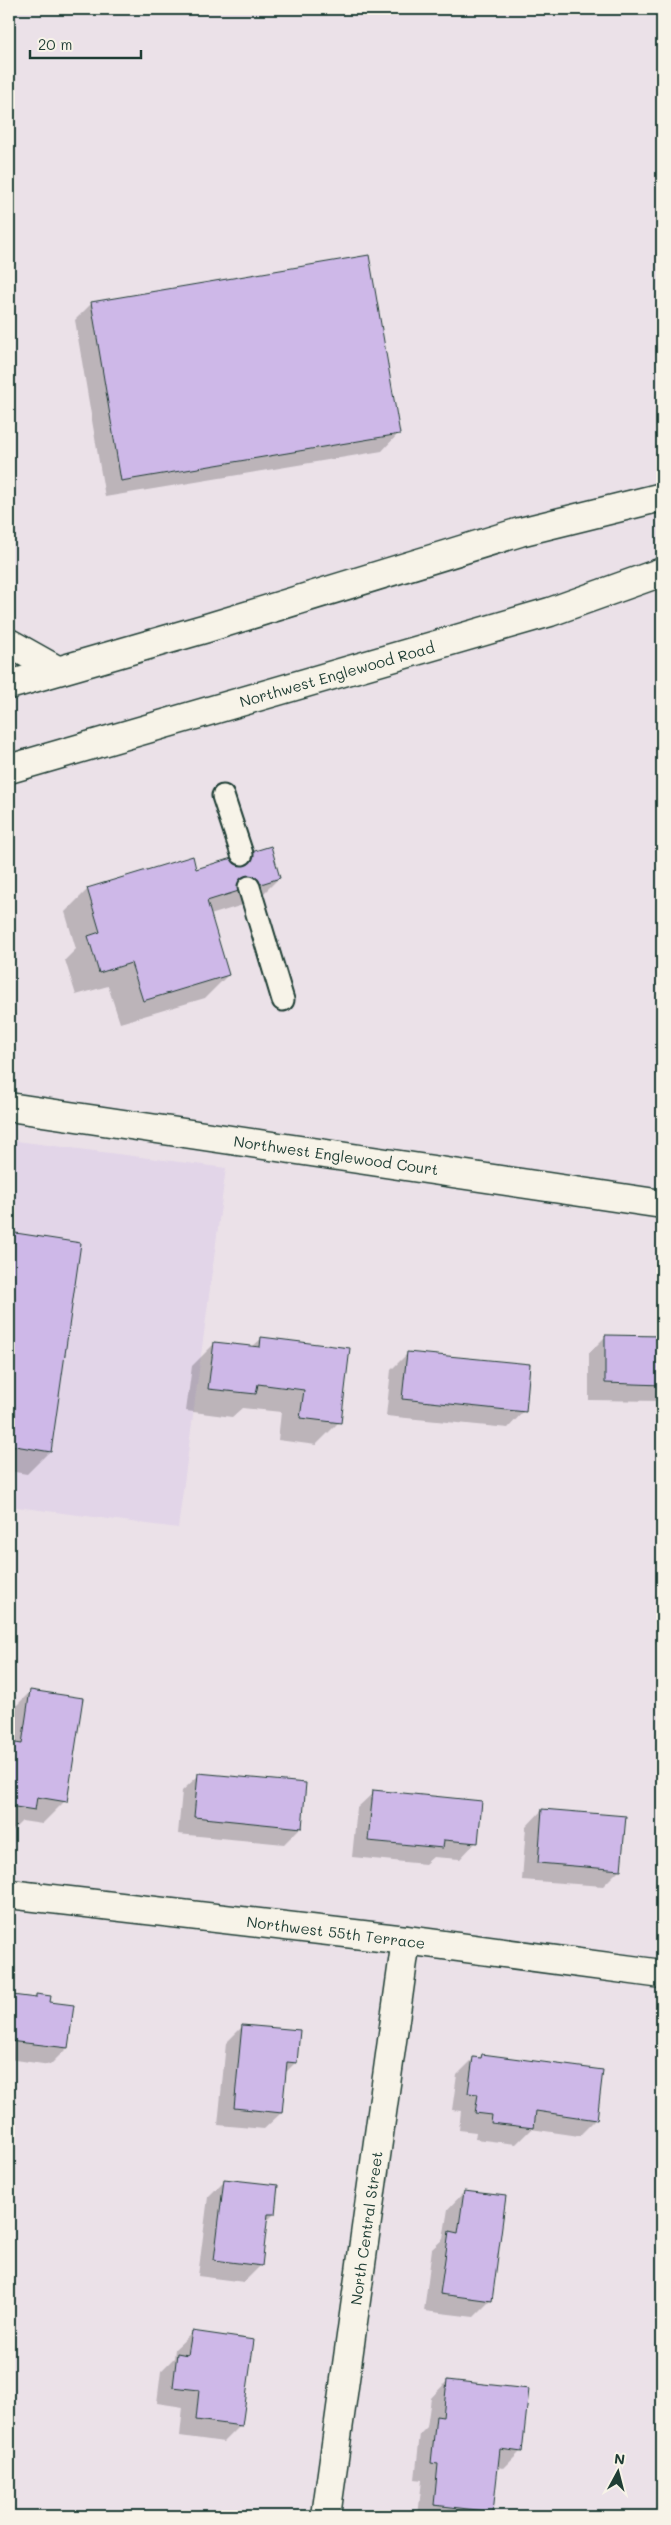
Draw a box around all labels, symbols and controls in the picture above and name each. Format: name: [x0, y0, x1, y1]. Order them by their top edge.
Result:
scale bar: [30, 28, 141, 60]
text: 20 m: [38, 34, 72, 54]
street label: Northwest Englewood Road: [237, 637, 437, 711]
street label: Northwest Englewood Court: [232, 1131, 440, 1179]
street label: Northwest 55th Terrace: [246, 1911, 426, 1953]
street label: North Central Street: [345, 2150, 387, 2306]
north arrow: [594, 2448, 644, 2498]
text: N: [613, 2449, 626, 2469]

